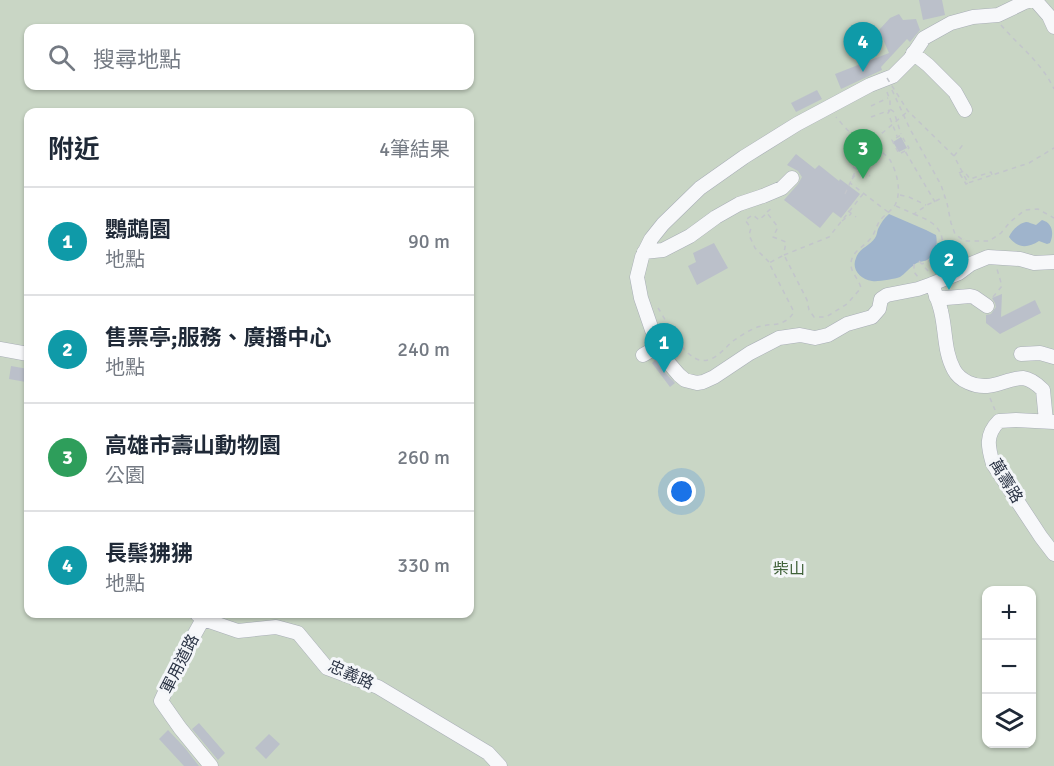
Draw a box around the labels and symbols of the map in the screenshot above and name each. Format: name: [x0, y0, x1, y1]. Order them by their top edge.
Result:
pin: 4: [844, 22, 882, 72]
pin: 3: [844, 130, 882, 179]
pin: 2: [930, 240, 968, 290]
pin: 1: [644, 324, 684, 373]
street label: 萬壽路: [985, 455, 1027, 507]
your location: [667, 477, 696, 506]
park label: 柴山: [773, 559, 805, 579]
street label: 軍用道路: [157, 631, 203, 697]
street label: 忠義路: [325, 656, 377, 694]

